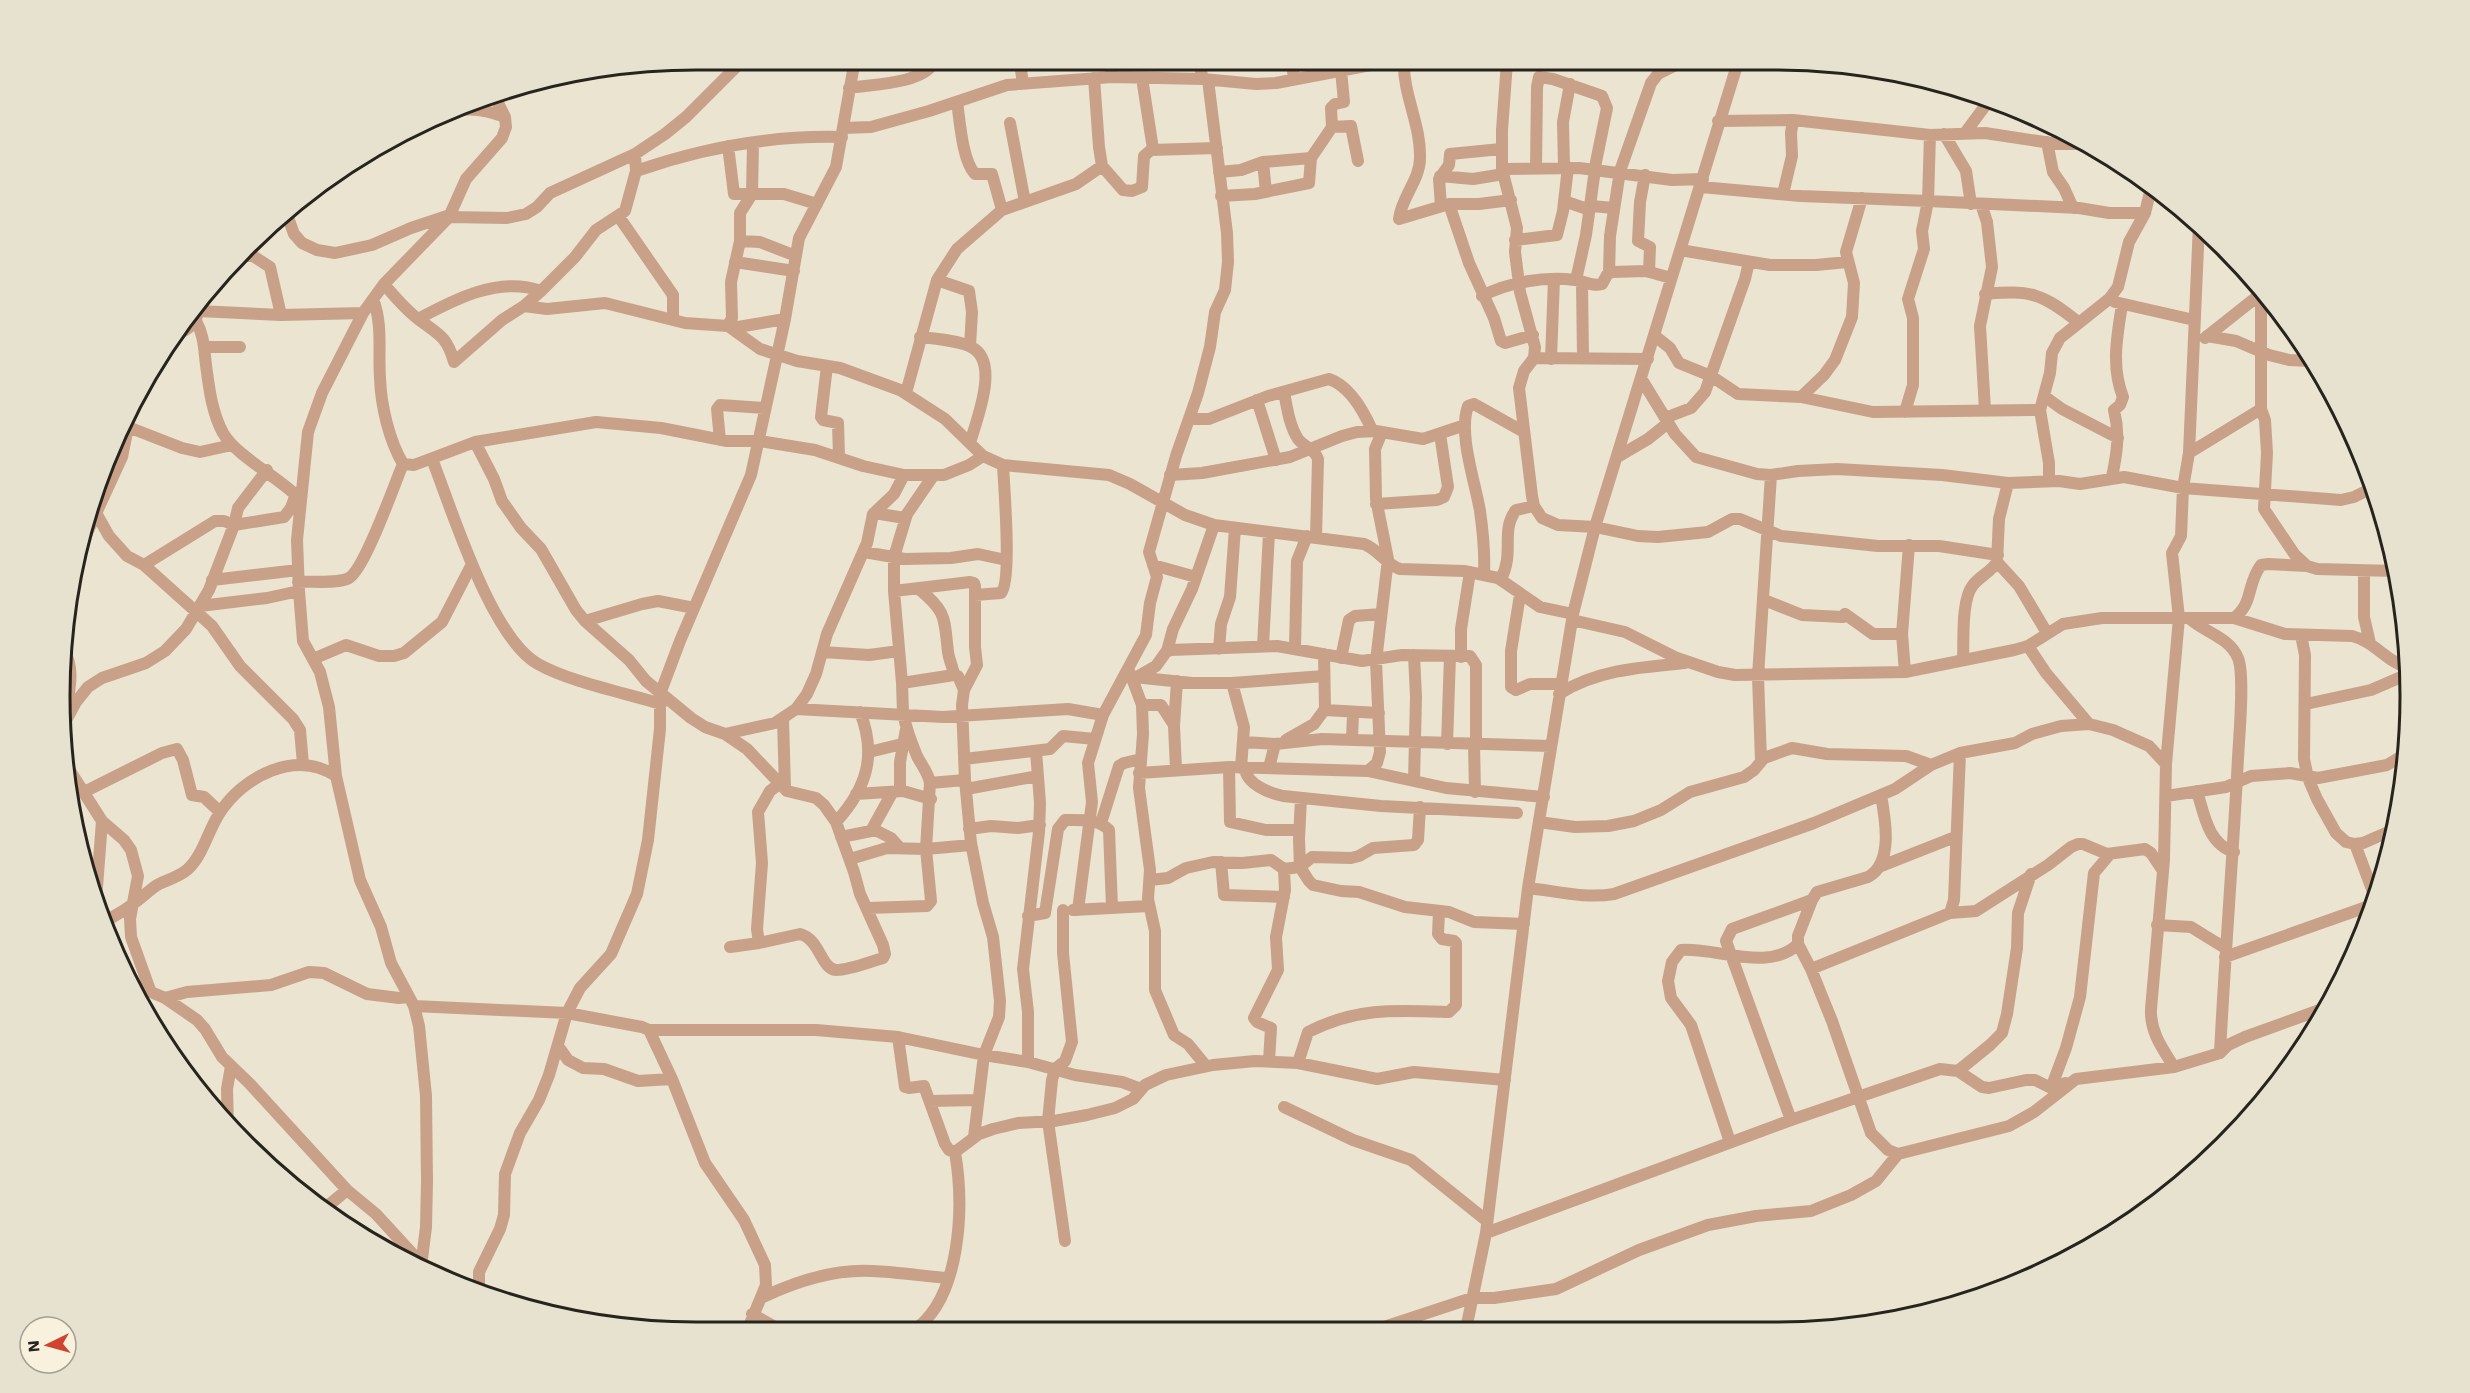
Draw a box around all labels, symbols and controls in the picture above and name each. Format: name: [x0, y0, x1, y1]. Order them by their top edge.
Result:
north arrow: [18, 1315, 78, 1375]
text: N: [24, 1340, 44, 1353]

